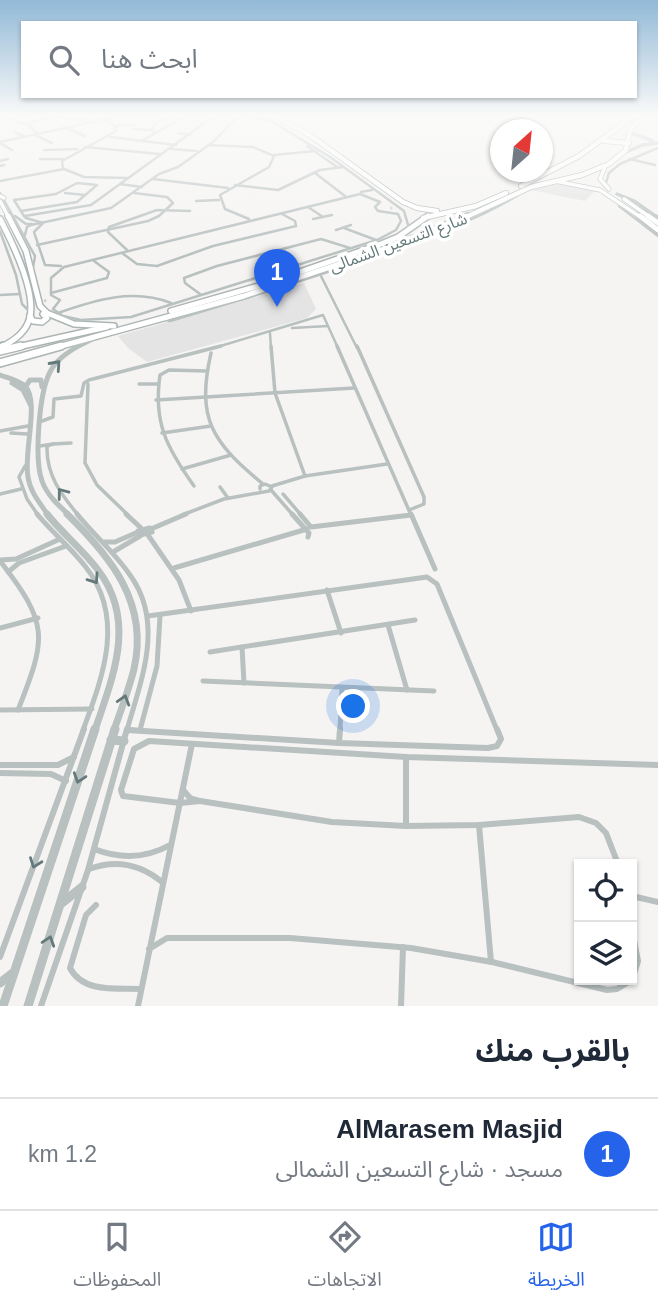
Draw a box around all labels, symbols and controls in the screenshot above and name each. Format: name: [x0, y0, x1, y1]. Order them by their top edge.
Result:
search box: [21, 21, 637, 98]
icon: search: [45, 41, 83, 79]
text: ابحث هنا: [101, 44, 198, 74]
north arrow: [490, 119, 553, 182]
street label: شارع التسعين الشمالى: [327, 210, 471, 279]
pin: 1: [254, 249, 300, 307]
one-way arrow: [48, 360, 60, 373]
one-way arrow: [57, 489, 70, 501]
one-way arrow: [86, 571, 98, 584]
your location: [336, 689, 370, 723]
one-way arrow: [115, 695, 130, 707]
one-way arrow: [72, 772, 87, 784]
one-way arrow: [30, 857, 44, 869]
map controls: [574, 859, 637, 985]
button: locate: [574, 859, 637, 922]
button: layers: [574, 922, 637, 985]
one-way arrow: [41, 935, 55, 948]
text: بالقرب منك: [475, 1034, 630, 1067]
text: AlMarasem Masjid: [336, 1114, 563, 1144]
text: 1.2 km: [28, 1141, 97, 1167]
text: 1: [601, 1141, 613, 1167]
text: مسجد · شارع التسعين الشمالى: [276, 1156, 563, 1182]
tab: المحفوظات: [73, 1218, 161, 1300]
tab: الاتجاهات: [308, 1218, 382, 1300]
tab: الخريطة: [528, 1218, 585, 1300]

